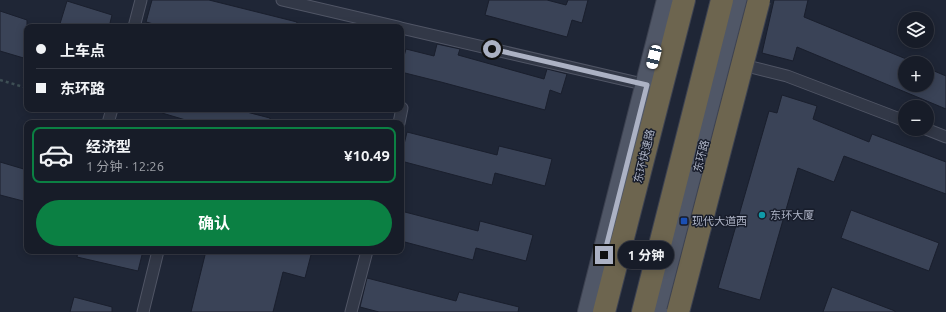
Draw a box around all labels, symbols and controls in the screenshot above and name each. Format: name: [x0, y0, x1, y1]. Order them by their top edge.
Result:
map controls: [898, 12, 934, 136]
button: layers: [898, 12, 934, 48]
route start: [483, 40, 501, 58]
text: 上车点: [60, 42, 105, 59]
car: [645, 44, 663, 70]
button: +: [898, 56, 934, 92]
text: 东环路: [60, 80, 105, 97]
button: −: [898, 100, 934, 136]
street label: 东环快速路: [632, 128, 656, 184]
icon: car: [38, 137, 74, 173]
text: 经济型: [86, 138, 131, 155]
street label: 东环路: [691, 139, 711, 173]
text: ¥10.49: [344, 147, 390, 164]
text: 1 分钟 · 12:26: [86, 159, 164, 173]
button: 确认: [36, 200, 392, 246]
place label: 东环大厦: [770, 209, 814, 221]
marker: 东环大厦: [757, 210, 767, 220]
place label: 现代大道西: [692, 215, 747, 227]
marker: 现代大道西: [679, 216, 689, 226]
callout: 1 分钟: [618, 241, 674, 269]
route end: [595, 246, 613, 264]
text: 1 分钟: [628, 248, 664, 262]

